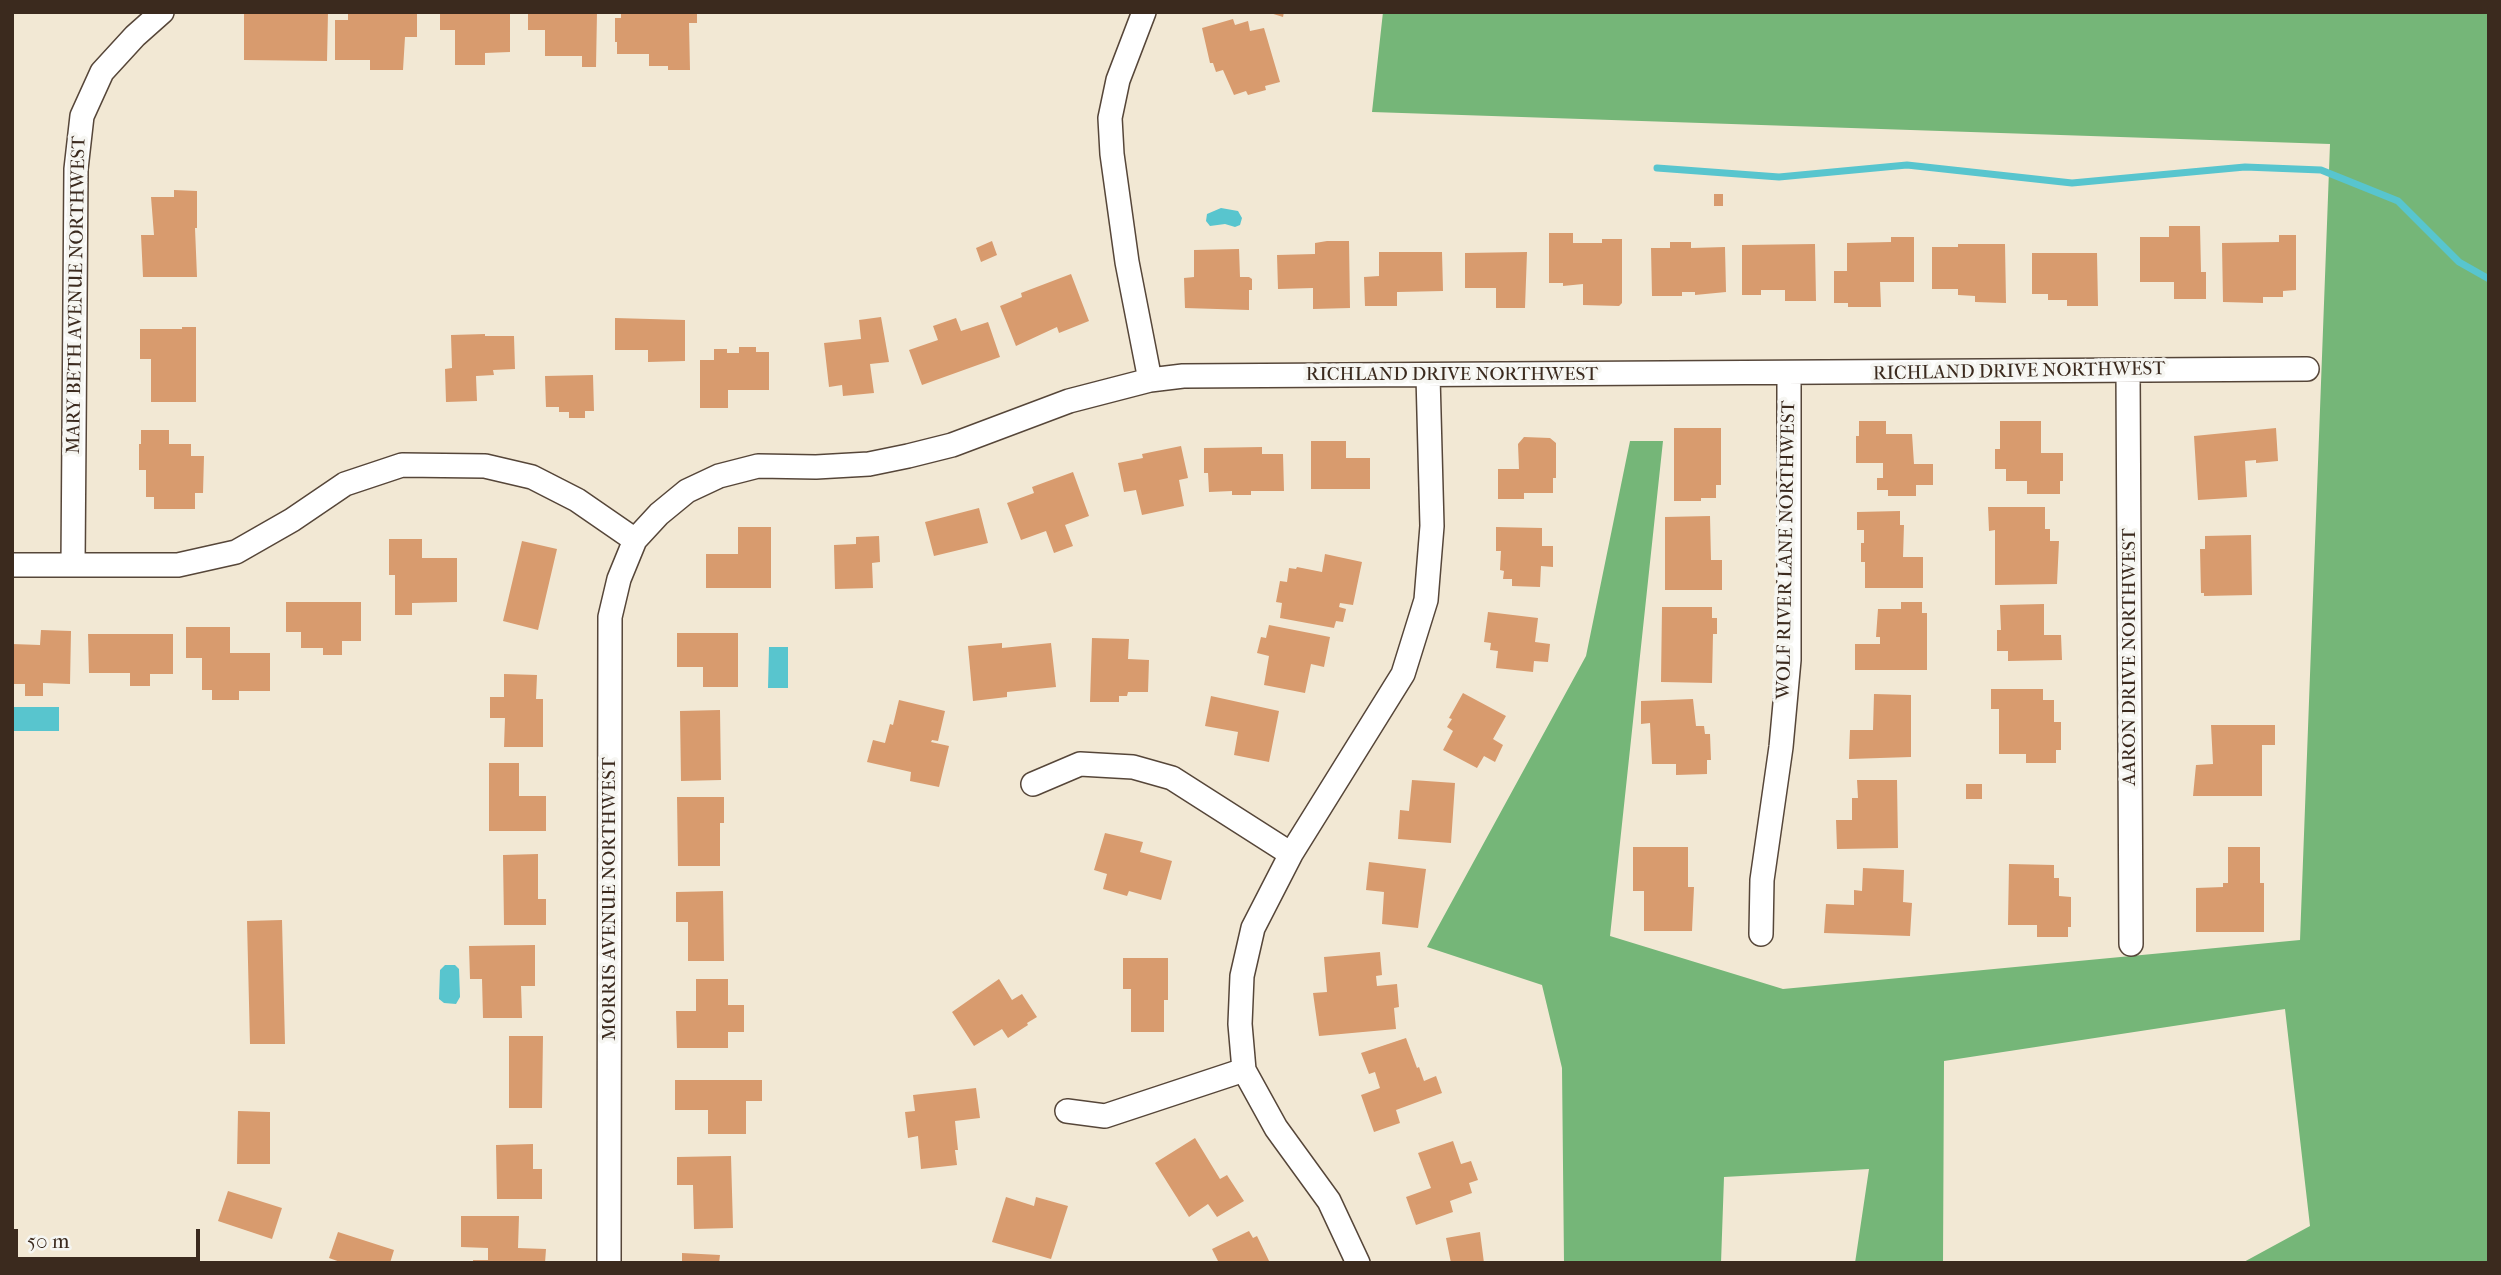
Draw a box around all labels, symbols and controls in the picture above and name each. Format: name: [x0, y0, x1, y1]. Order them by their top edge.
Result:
street label: MARY BETH AVENUE NORTHWEST: [63, 136, 91, 454]
street label: RICHLAND DRIVE NORTHWEST: [1873, 358, 2165, 386]
street label: RICHLAND DRIVE NORTHWEST: [1306, 364, 1598, 386]
street label: WOLF RIVER LANE NORTHWEST: [1773, 400, 1801, 700]
street label: AARON DRIVE NORTHWEST: [2119, 528, 2141, 786]
street label: MORRIS AVENUE NORTHWEST: [599, 757, 621, 1041]
scale bar: [18, 1216, 203, 1260]
text: 50 m: [27, 1229, 70, 1253]

